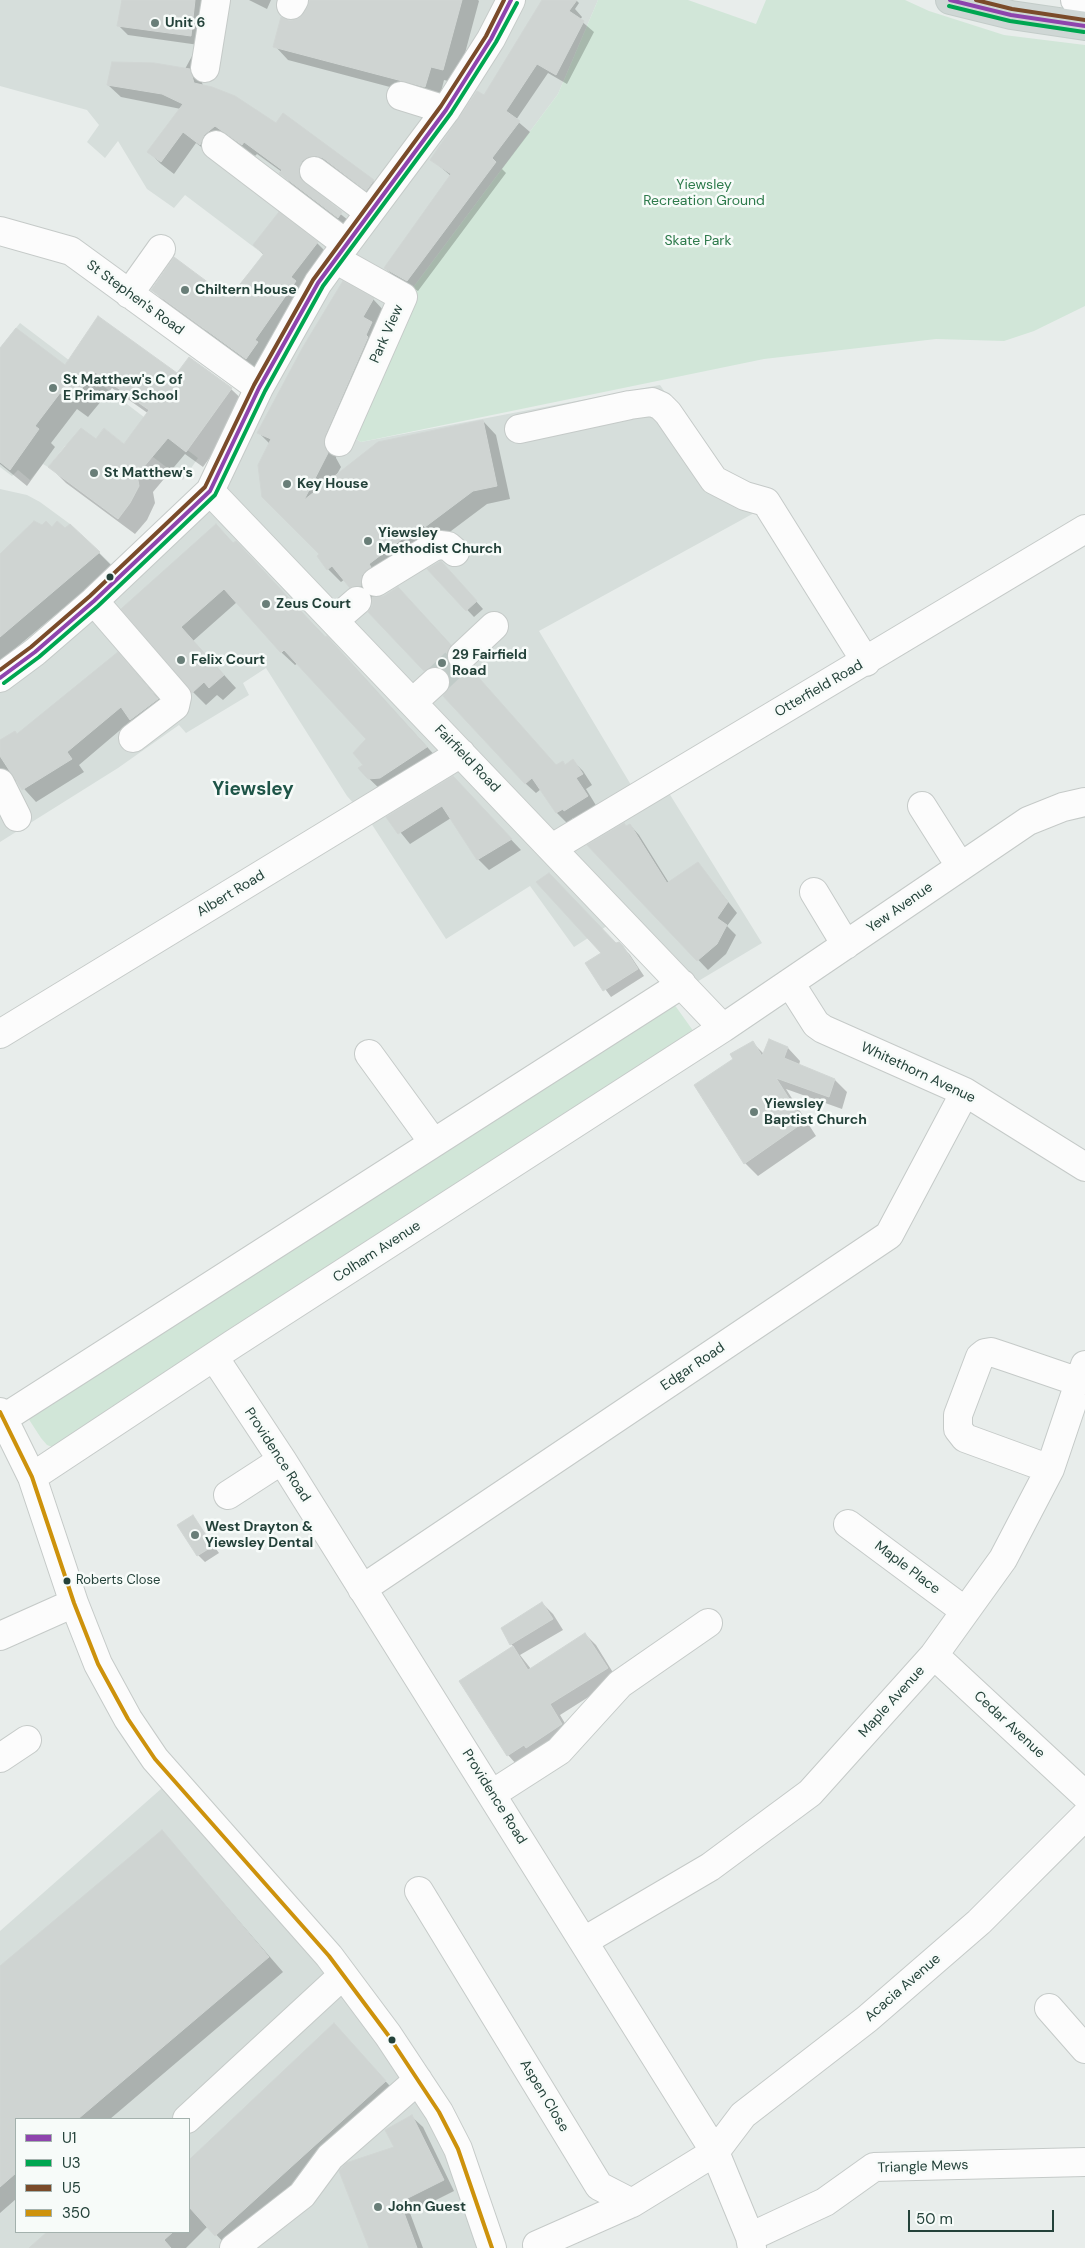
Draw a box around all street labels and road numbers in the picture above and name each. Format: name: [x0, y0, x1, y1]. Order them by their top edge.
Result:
street label: St Stephen's Road: [83, 257, 187, 339]
street label: Park View: [367, 302, 407, 366]
street label: Otterfield Road: [772, 657, 866, 721]
street label: Fairfield Road: [431, 722, 503, 796]
street label: Albert Road: [194, 867, 268, 921]
street label: Yew Avenue: [864, 879, 936, 937]
street label: Whitethorn Avenue: [858, 1039, 978, 1107]
street label: Colham Avenue: [330, 1217, 424, 1287]
street label: Edgar Road: [658, 1339, 728, 1395]
street label: Providence Road: [240, 1405, 314, 1505]
street label: Maple Place: [871, 1538, 943, 1598]
street label: Maple Avenue: [855, 1663, 929, 1741]
street label: Cedar Avenue: [970, 1688, 1048, 1762]
street label: Providence Road: [458, 1746, 530, 1848]
street label: Acacia Avenue: [862, 1951, 944, 2025]
street label: Aspen Close: [516, 2057, 572, 2135]
street label: Triangle Mews: [877, 2157, 969, 2177]

